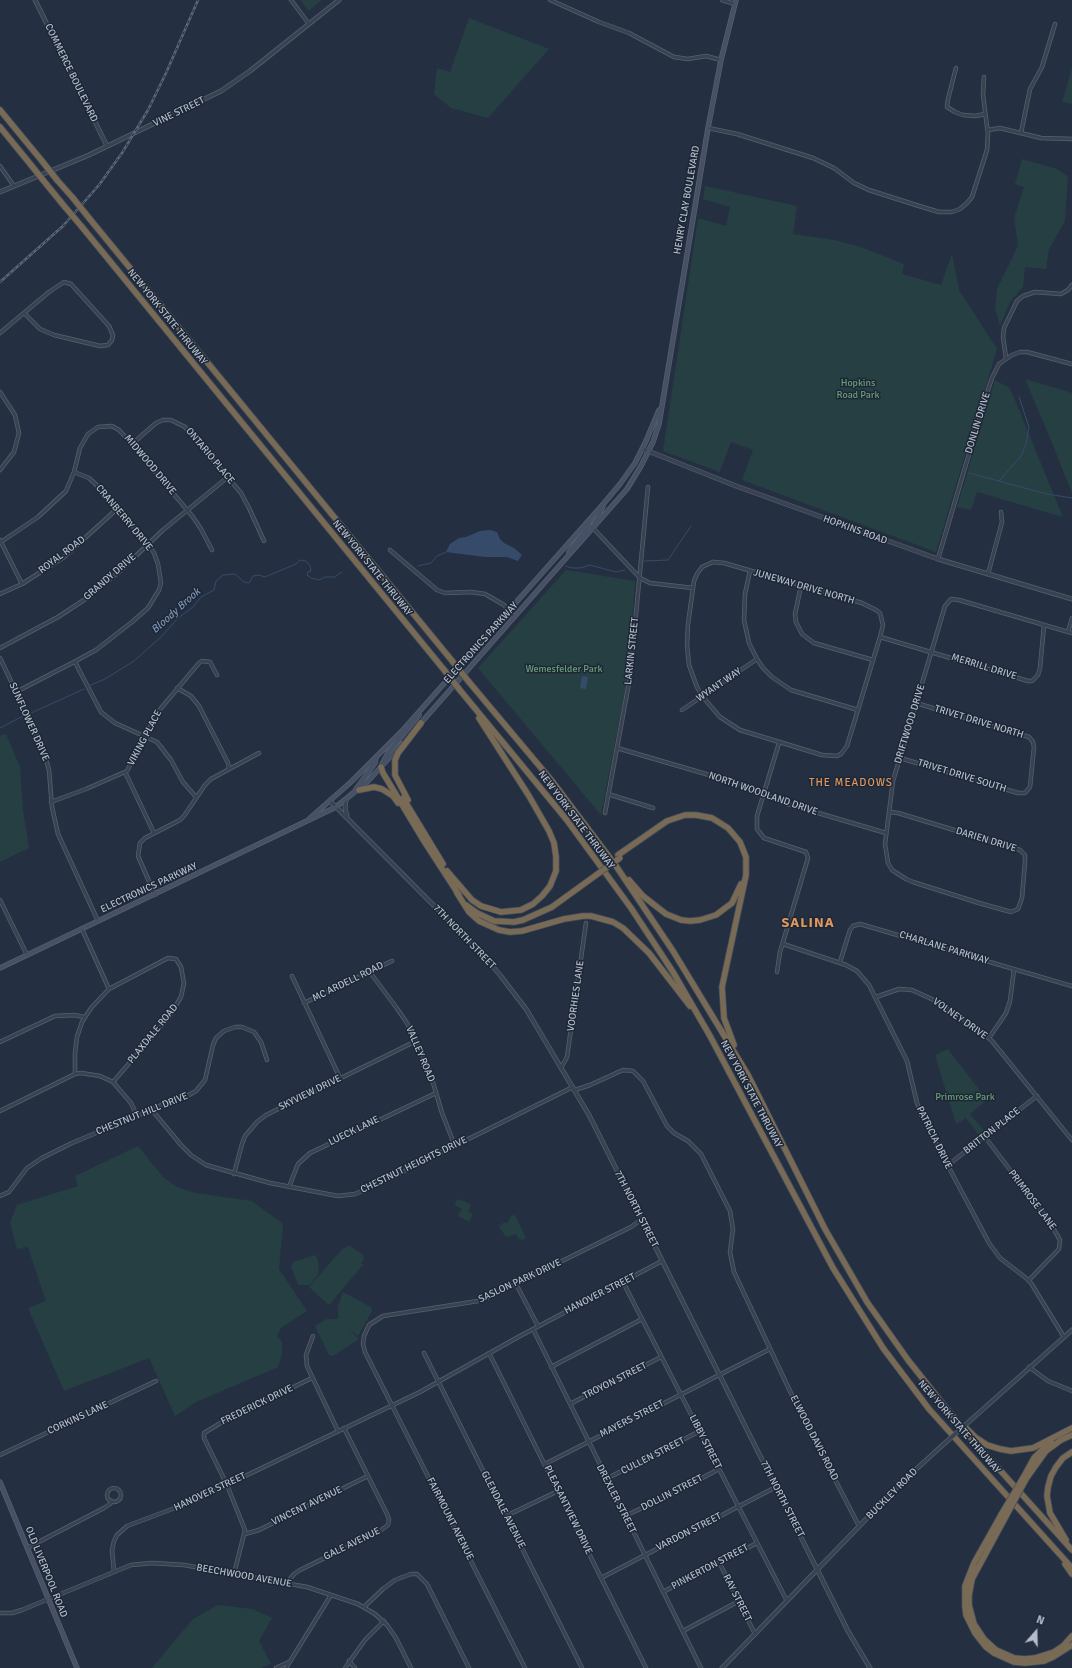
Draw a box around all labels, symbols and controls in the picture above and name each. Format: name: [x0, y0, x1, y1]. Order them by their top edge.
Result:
street label: COMMERCE BOULEVARD: [42, 22, 100, 124]
street label: VINE STREET: [151, 94, 207, 130]
street label: HENRY CLAY BOULEVARD: [672, 145, 702, 255]
street label: NEW YORK STATE THRUWAY: [125, 267, 209, 367]
park label: Hopkins Road Park: [837, 377, 879, 400]
street label: DONLIN DRIVE: [963, 391, 993, 455]
street label: ONTARIO PLACE: [183, 425, 237, 487]
street label: MIDWOOD DRIVE: [121, 433, 179, 497]
street label: CRANBERRY DRIVE: [93, 483, 155, 553]
street label: HOPKINS ROAD: [821, 513, 889, 547]
street label: NEW YORK STATE THRUWAY: [330, 518, 414, 618]
street label: ROYAL ROAD: [36, 534, 88, 576]
street label: GRANDY DRIVE: [81, 551, 139, 603]
street label: JUNEWAY DRIVE NORTH: [752, 567, 856, 607]
water label: Bloody Brook: [149, 585, 203, 637]
street label: ELECTRONICS PARKWAY: [441, 600, 521, 686]
street label: LARKIN STREET: [623, 617, 641, 685]
street label: MERRILL DRIVE: [950, 651, 1018, 683]
park label: Wemesfelder Park: [525, 663, 603, 675]
street label: WYANT WAY: [694, 666, 744, 704]
street label: SUNFLOWER DRIVE: [6, 681, 52, 763]
street label: DRIFTWOOD DRIVE: [892, 683, 928, 765]
street label: TRIVET DRIVE NORTH: [933, 703, 1025, 741]
street label: VIKING PLACE: [125, 708, 165, 768]
street label: TRIVET DRIVE SOUTH: [916, 757, 1008, 795]
street label: NEW YORK STATE THRUWAY: [535, 769, 617, 871]
street label: NORTH WOODLAND DRIVE: [707, 770, 819, 818]
district label: THE MEADOWS: [809, 776, 893, 790]
street label: DARIEN DRIVE: [954, 825, 1018, 855]
street label: ELECTRONICS PARKWAY: [99, 860, 199, 916]
street label: 7TH NORTH STREET: [430, 902, 498, 972]
district label: SALINA: [781, 915, 835, 931]
street label: CHARLANE PARKWAY: [898, 929, 990, 967]
street label: MC ARDELL ROAD: [310, 960, 386, 1004]
street label: VOORHIES LANE: [565, 960, 587, 1032]
street label: VOLNEY DRIVE: [930, 996, 990, 1042]
street label: PLAXDALE ROAD: [125, 1002, 181, 1066]
street label: VALLEY ROAD: [403, 1024, 437, 1084]
street label: NEW YORK STATE THRUWAY: [718, 1038, 784, 1150]
street label: SKYVIEW DRIVE: [277, 1073, 343, 1113]
street label: CHESTNUT HILL DRIVE: [94, 1090, 190, 1138]
park label: Primrose Park: [935, 1091, 995, 1103]
street label: PATRICIA DRIVE: [914, 1105, 954, 1171]
street label: BRITTON PLACE: [961, 1105, 1023, 1157]
street label: LUECK LANE: [327, 1114, 381, 1148]
street label: CHESTNUT HEIGHTS DRIVE: [359, 1134, 469, 1196]
street label: 7TH NORTH STREET: [611, 1168, 661, 1250]
street label: PRIMROSE LANE: [1005, 1168, 1059, 1232]
street label: SASLON PARK DRIVE: [477, 1257, 563, 1305]
street label: HANOVER STREET: [562, 1271, 638, 1317]
street label: TROYON STREET: [581, 1360, 649, 1402]
street label: NEW YORK STATE THRUWAY: [915, 1378, 1003, 1476]
street label: FREDERICK DRIVE: [219, 1382, 295, 1428]
street label: ELWOOD DAVIS ROAD: [787, 1393, 841, 1483]
street label: MAYERS STREET: [598, 1398, 666, 1440]
street label: CORKINS LANE: [46, 1399, 110, 1437]
street label: LIBBY STREET: [686, 1413, 724, 1471]
street label: CULLEN STREET: [619, 1435, 687, 1477]
street label: 7TH NORTH STREET: [757, 1458, 807, 1540]
street label: PLEASANTVIEW DRIVE: [541, 1463, 595, 1557]
street label: DREXLER STREET: [594, 1463, 638, 1535]
street label: BUCKLEY ROAD: [864, 1466, 920, 1522]
street label: GLENDALE AVENUE: [478, 1469, 528, 1551]
street label: HANOVER STREET: [172, 1470, 248, 1514]
street label: DOLLIN STREET: [639, 1472, 705, 1514]
street label: FAIRMOUNT AVENUE: [424, 1476, 476, 1562]
street label: VINCENT AVENUE: [270, 1484, 344, 1528]
street label: VARDON STREET: [654, 1510, 724, 1554]
street label: OLD LIVERPOOL ROAD: [22, 1525, 70, 1619]
street label: GALE AVENUE: [322, 1525, 382, 1563]
street label: PINKERTON STREET: [669, 1542, 751, 1592]
street label: BEECHWOOD AVENUE: [195, 1562, 293, 1590]
street label: RAY STREET: [720, 1572, 754, 1624]
north arrow: [1016, 1612, 1056, 1652]
text: N: [1034, 1613, 1046, 1628]

